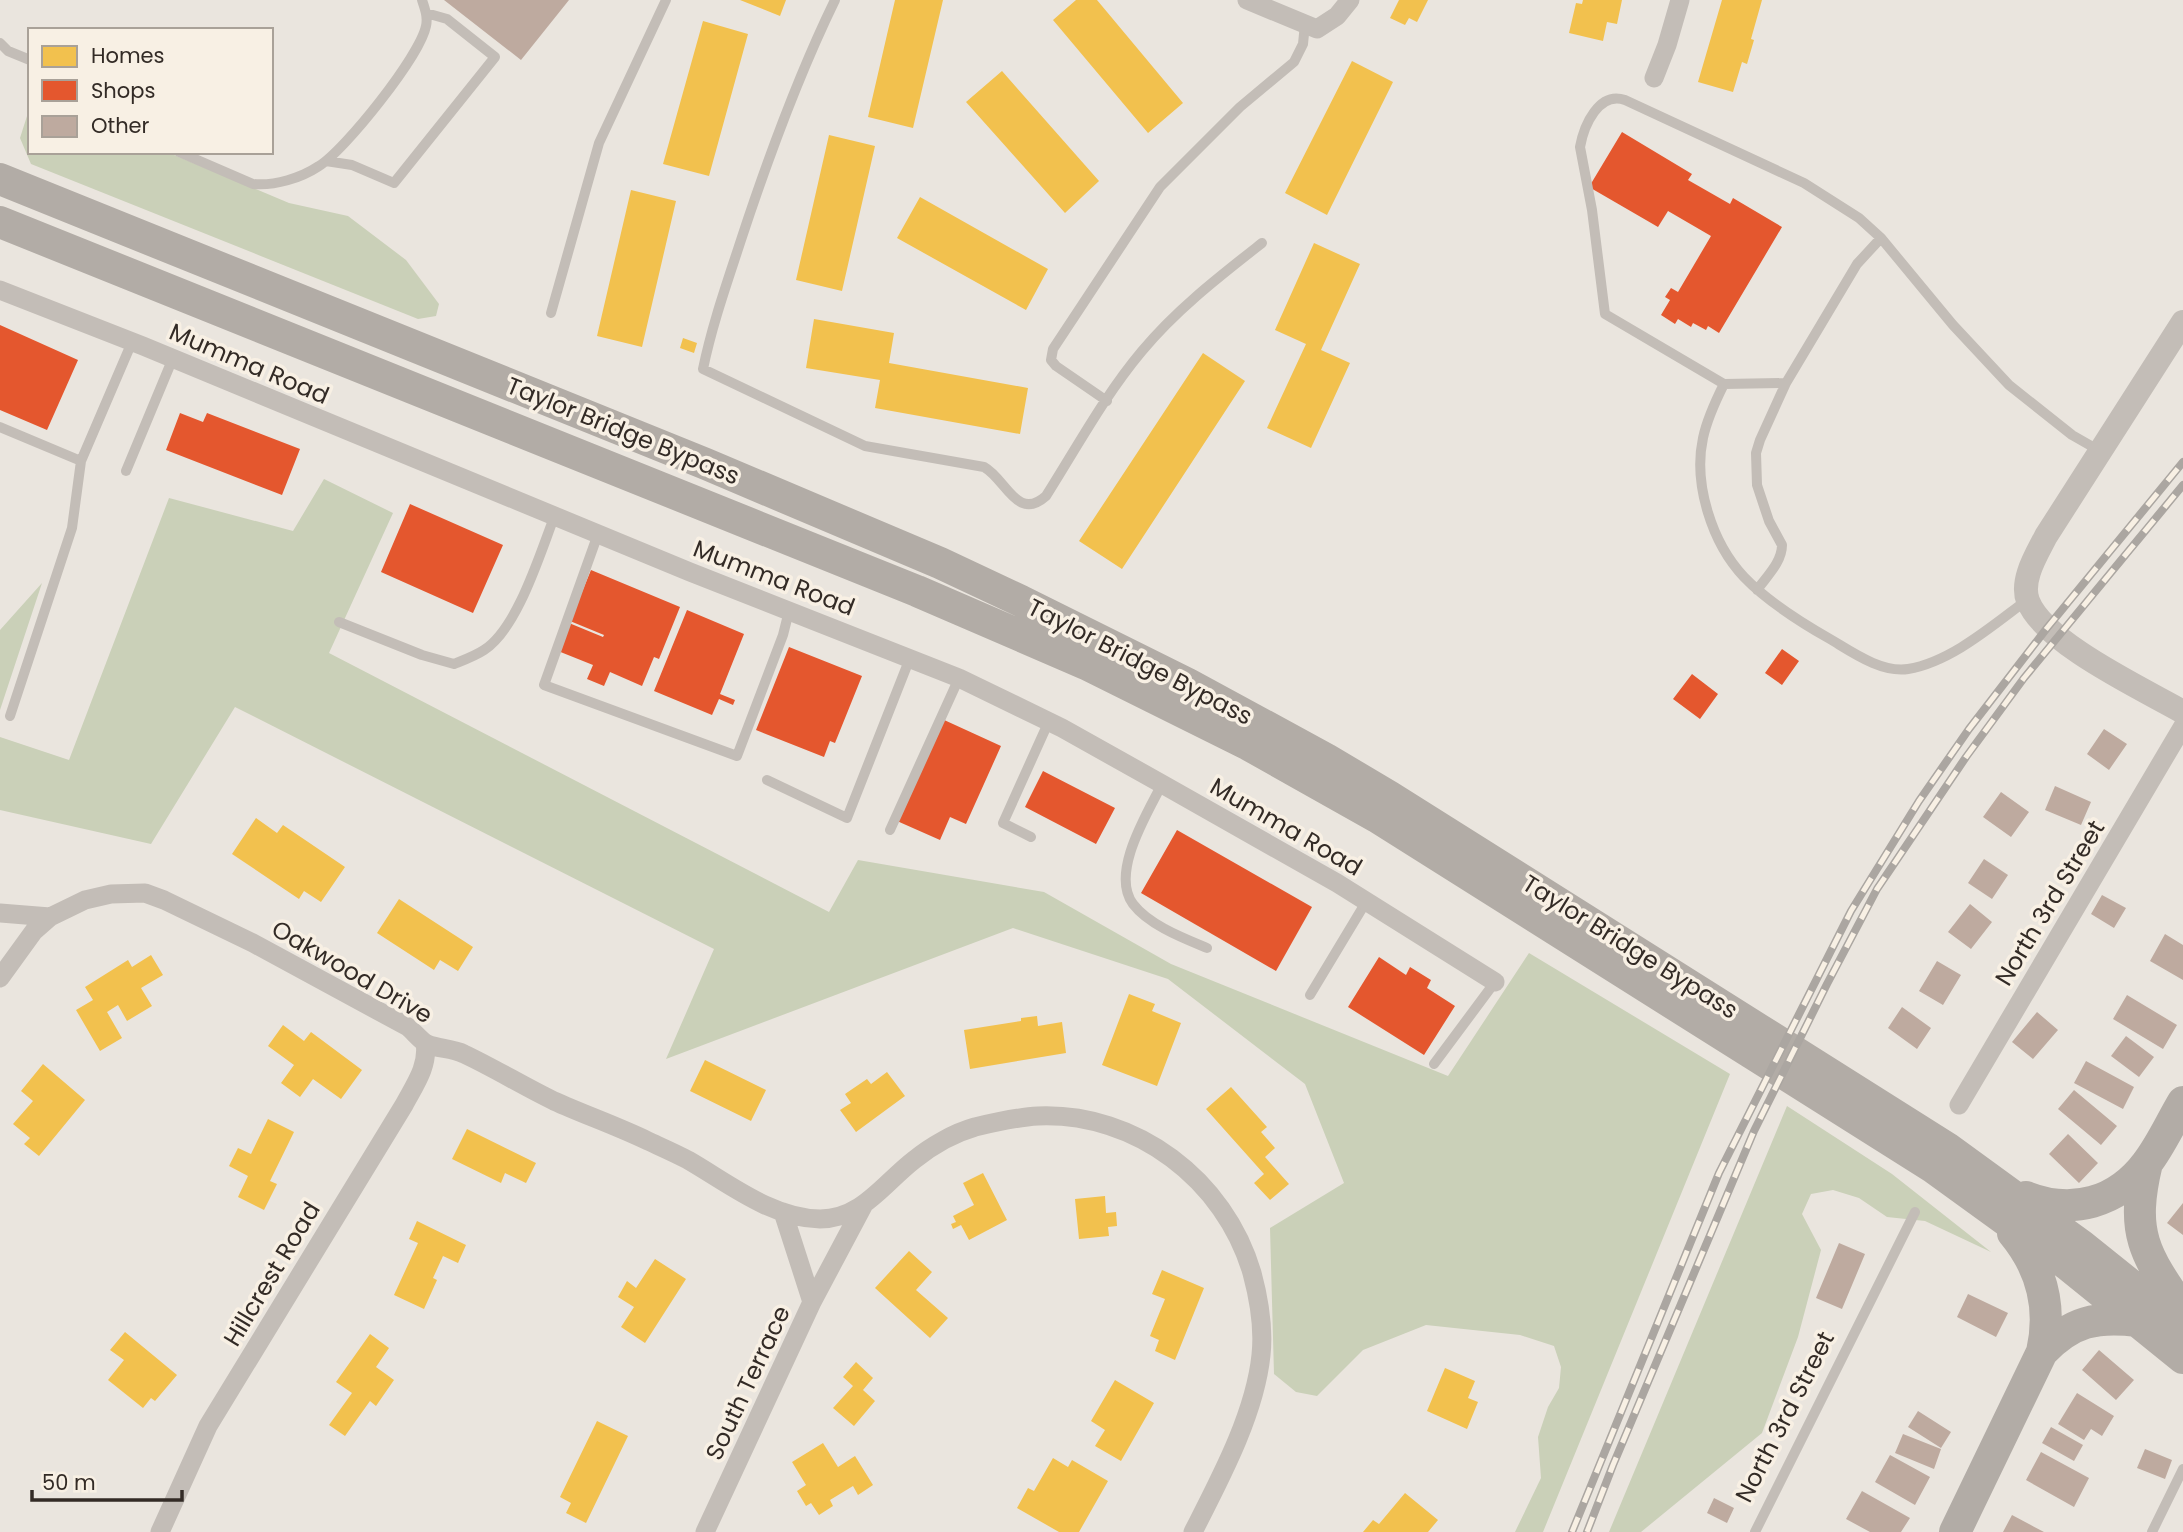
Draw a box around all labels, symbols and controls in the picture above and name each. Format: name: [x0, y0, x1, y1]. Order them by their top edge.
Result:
legend: [28, 28, 273, 154]
text: Homes: [91, 41, 165, 70]
text: Shops: [91, 76, 155, 105]
text: Other: [91, 111, 150, 140]
street label: Mumma Road: [164, 315, 334, 412]
street label: Taylor Bridge Bypass: [502, 369, 745, 492]
street label: Mumma Road: [689, 532, 860, 623]
street label: Taylor Bridge Bypass: [1022, 590, 1258, 733]
street label: Mumma Road: [1204, 770, 1368, 883]
street label: North 3rd Street: [1987, 814, 2112, 992]
street label: Taylor Bridge Bypass: [1516, 867, 1744, 1026]
street label: Oakwood Drive: [266, 912, 439, 1031]
street label: Hillcrest Road: [216, 1195, 328, 1352]
street label: South Terrace: [697, 1300, 798, 1465]
street label: North 3rd Street: [1727, 1326, 1842, 1508]
scale bar: [32, 1458, 182, 1502]
text: 50 m: [42, 1468, 96, 1497]

